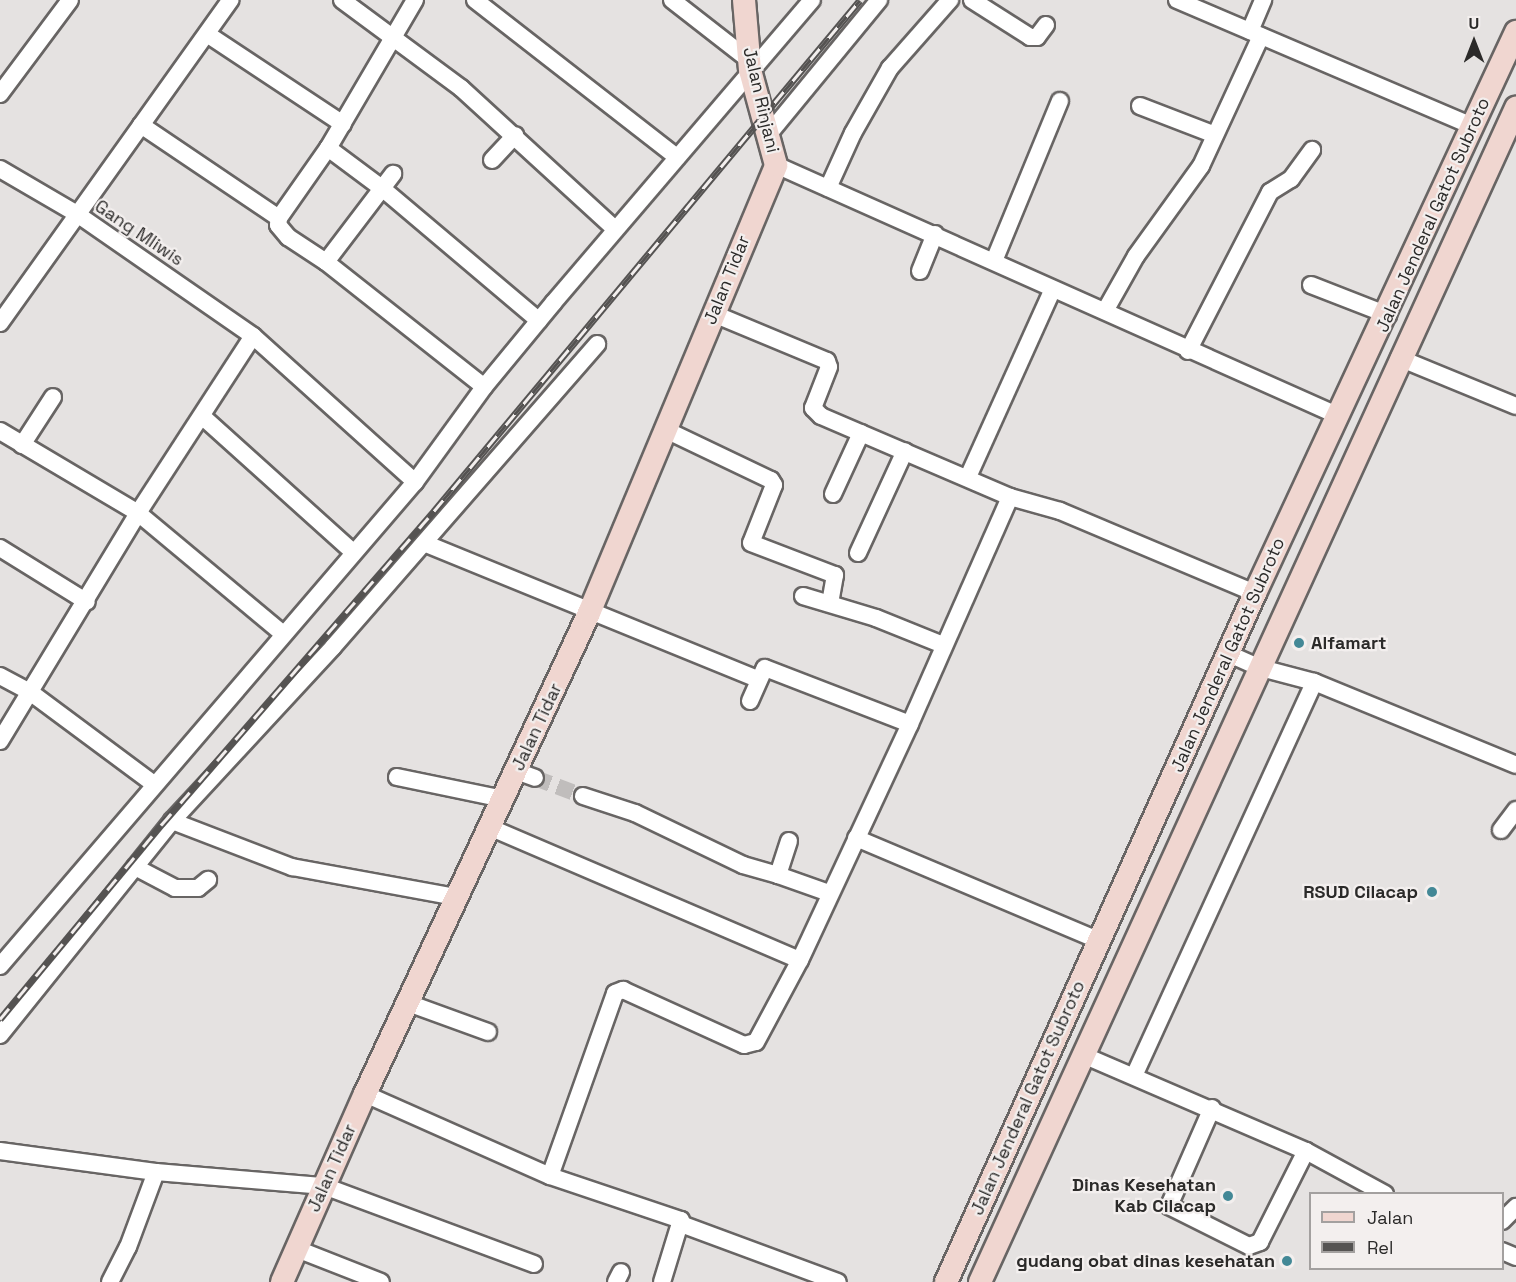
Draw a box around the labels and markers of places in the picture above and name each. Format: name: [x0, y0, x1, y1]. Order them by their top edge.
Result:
place label: Alfamart: [1311, 632, 1386, 654]
marker: Alfamart: [1292, 636, 1306, 650]
place label: RSUD Cilacap: [1303, 881, 1418, 903]
marker: RSUD Cilacap: [1423, 883, 1441, 901]
place label: Dinas Kesehatan Kab Cilacap: [1072, 1175, 1216, 1218]
marker: Dinas Kesehatan Kab Cilacap: [1221, 1189, 1235, 1203]
place label: gudang obat dinas kesehatan: [1016, 1250, 1275, 1272]
marker: gudang obat dinas kesehatan: [1280, 1254, 1294, 1268]

